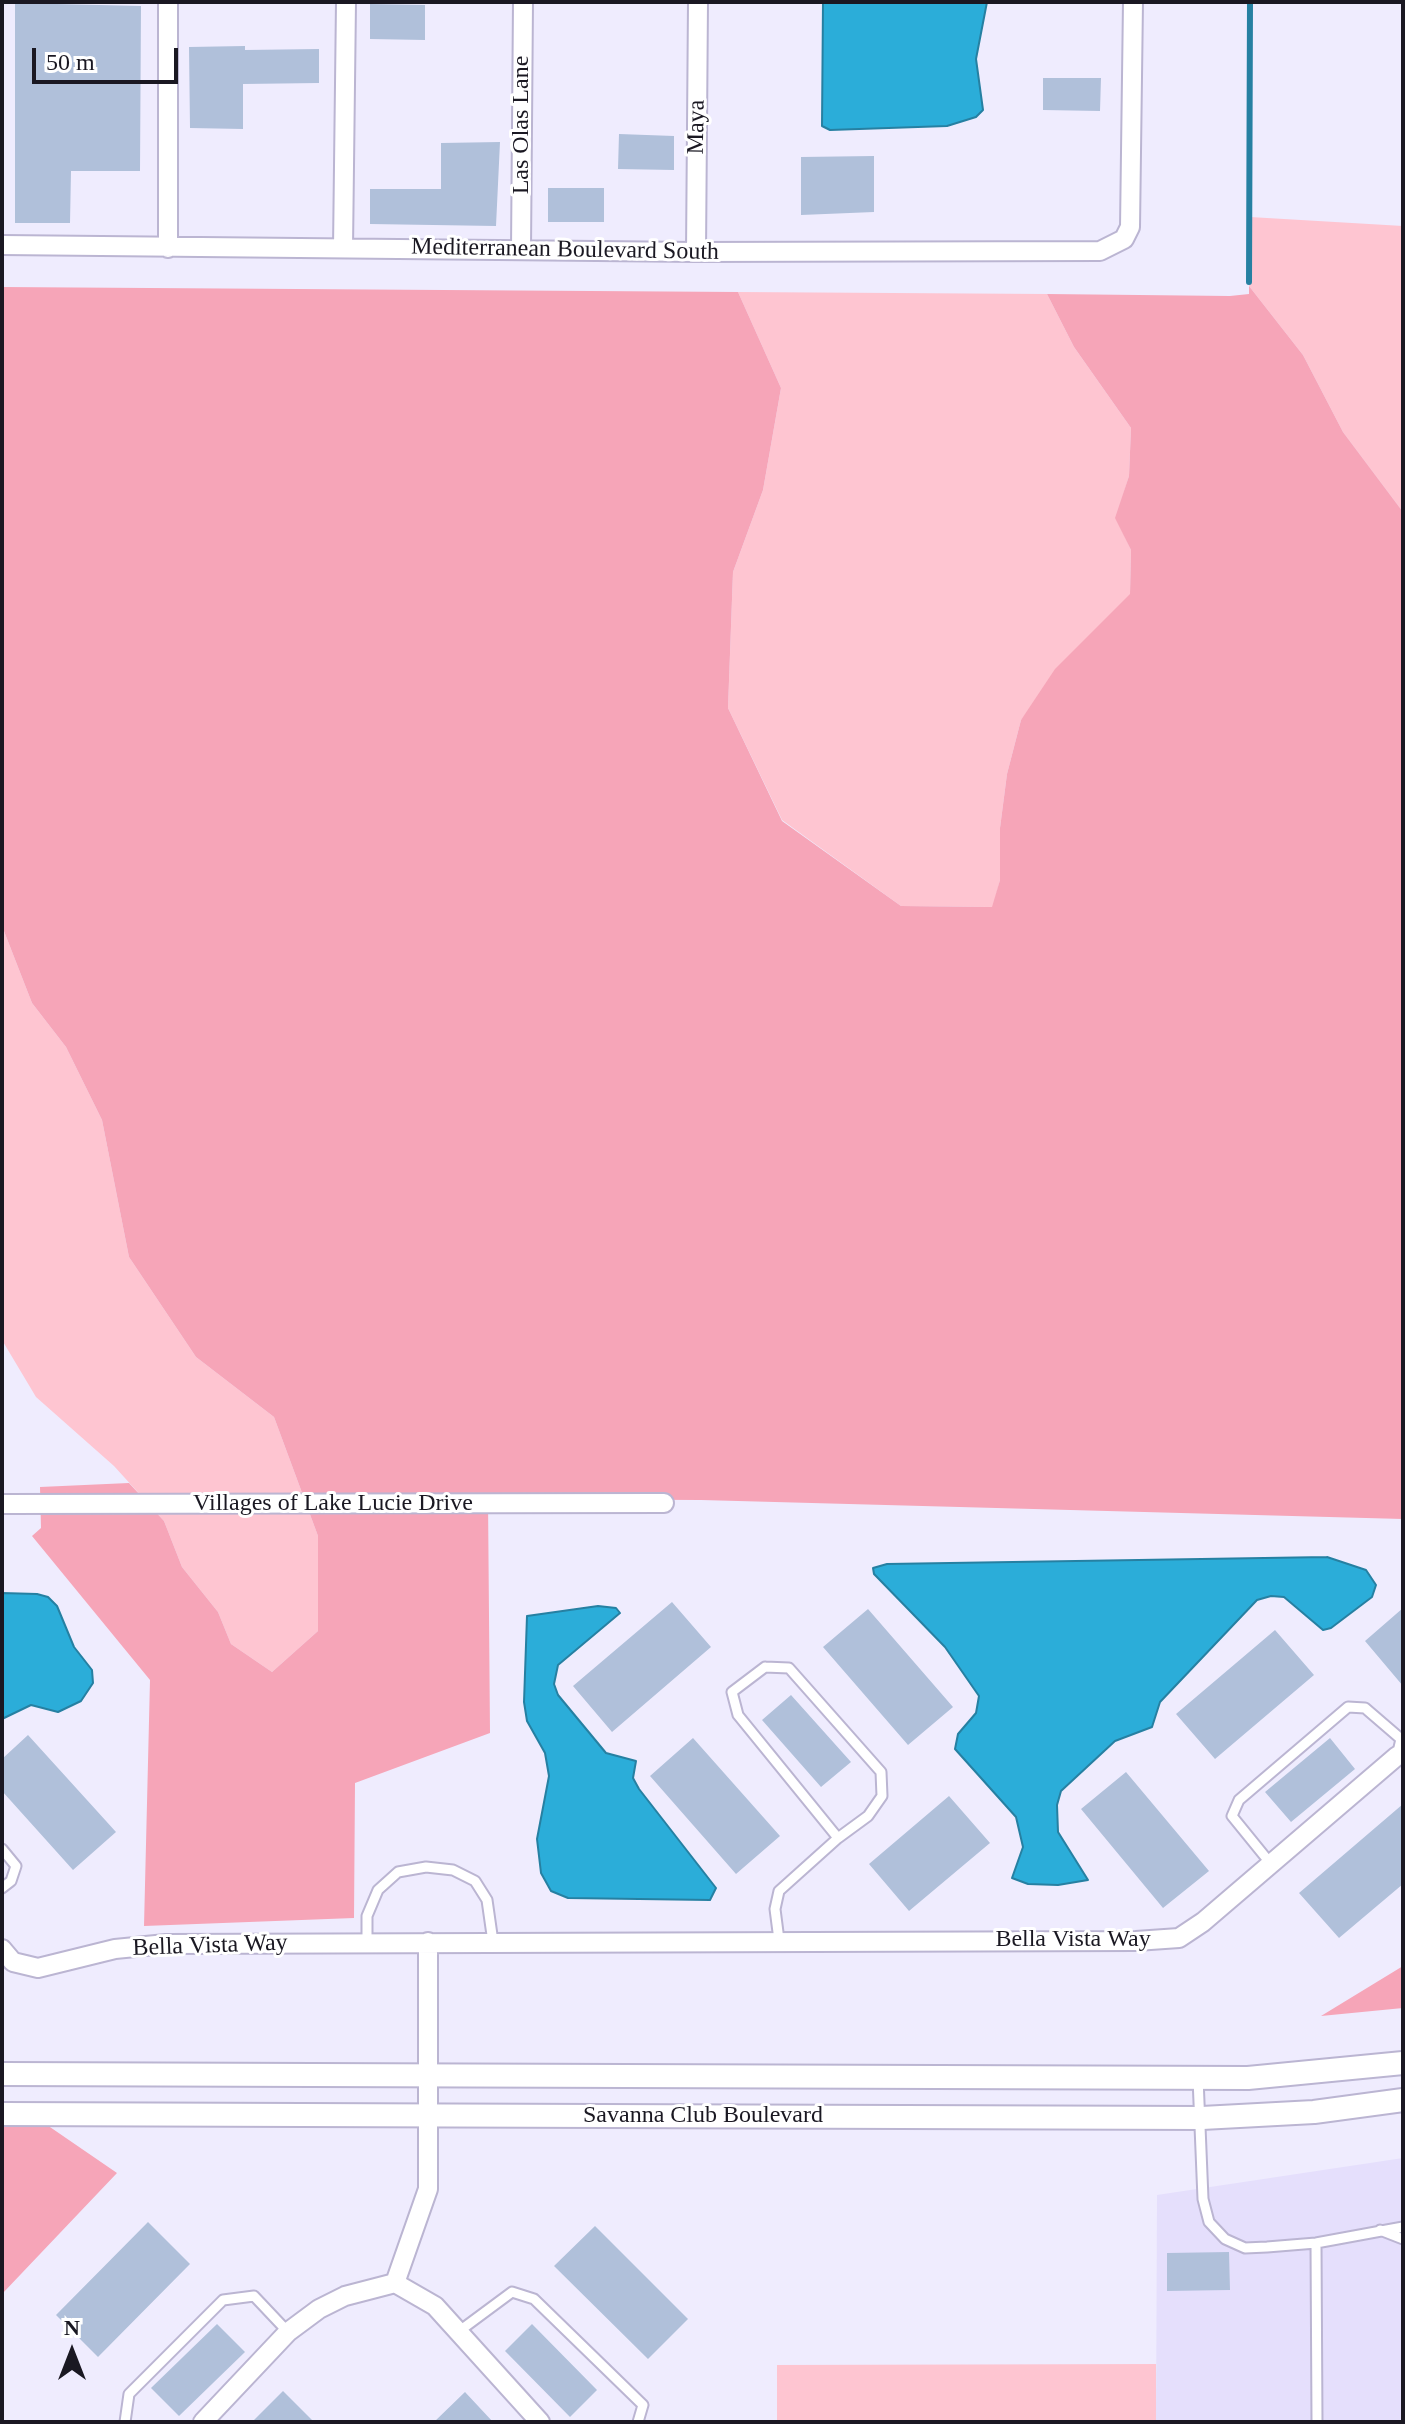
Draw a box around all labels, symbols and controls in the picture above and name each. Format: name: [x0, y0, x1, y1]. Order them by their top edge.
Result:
scale bar: [36, 32, 182, 82]
text: 50 m: [46, 49, 95, 75]
street label: Las Olas Lane: [508, 56, 536, 194]
street label: Maya: [682, 99, 712, 155]
street label: Mediterranean Boulevard South: [411, 233, 719, 267]
street label: Villages of Lake Lucie Drive: [193, 1490, 473, 1518]
street label: Bella Vista Way: [995, 1926, 1151, 1954]
street label: Bella Vista Way: [132, 1929, 288, 1963]
street label: Savanna Club Boulevard: [583, 2102, 823, 2130]
north arrow: [32, 2312, 112, 2392]
text: N: [64, 2315, 80, 2340]

